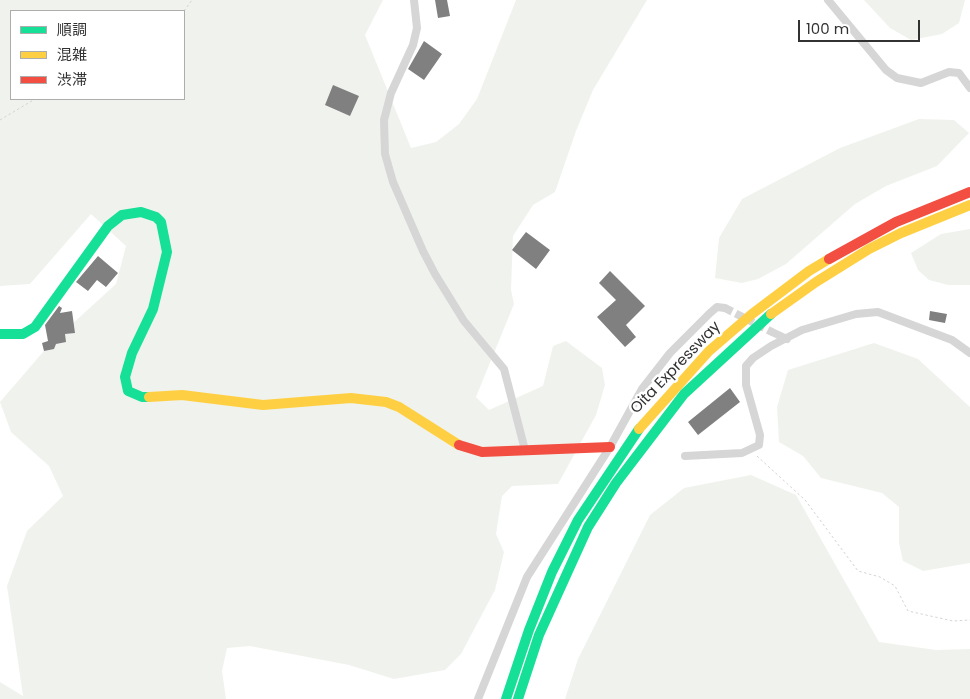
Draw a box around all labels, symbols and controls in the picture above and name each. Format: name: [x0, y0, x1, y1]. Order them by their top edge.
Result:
legend: [10, 10, 185, 100]
scale bar: [800, 10, 922, 42]
text: 100 m: [806, 18, 849, 39]
text: 順調: [57, 19, 87, 40]
text: 混雑: [57, 44, 87, 65]
text: 渋滞: [57, 69, 87, 90]
street label: Oita Expressway: [627, 318, 725, 418]

